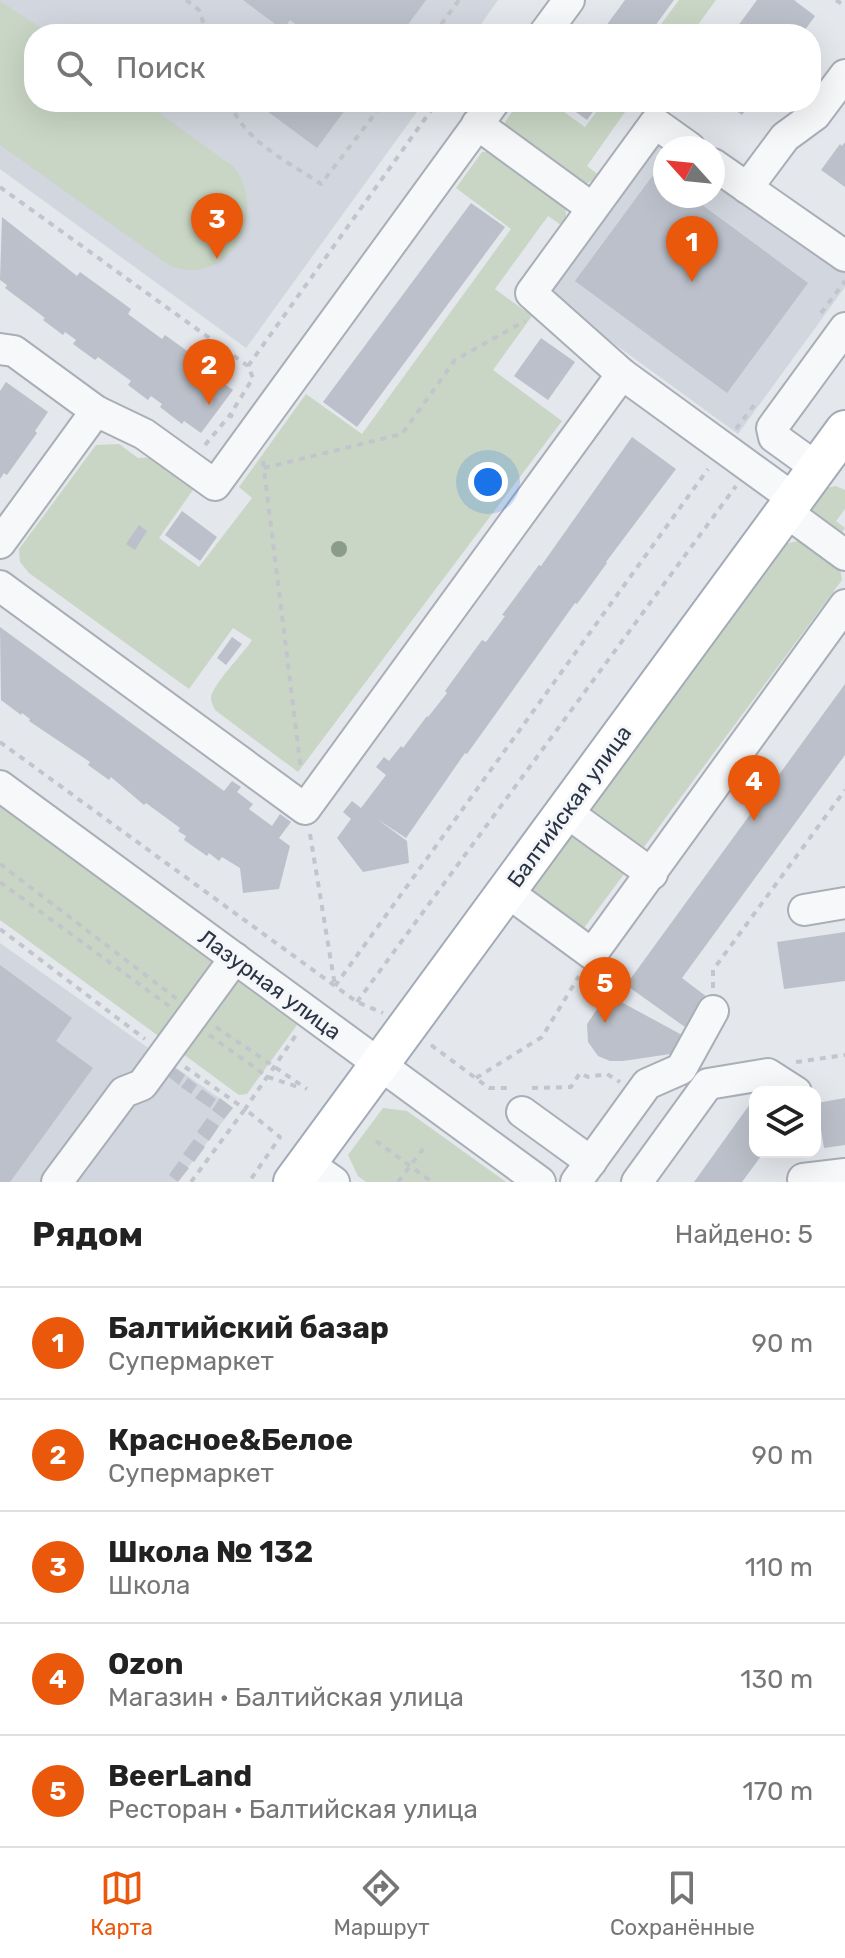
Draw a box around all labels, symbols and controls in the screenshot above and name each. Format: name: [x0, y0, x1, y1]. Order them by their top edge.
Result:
search box: [24, 24, 821, 112]
icon: search: [52, 46, 96, 90]
text: Поиск: [116, 50, 206, 86]
north arrow: [653, 136, 725, 208]
pin: 3: [191, 193, 243, 259]
pin: 1: [666, 216, 718, 282]
pin: 2: [183, 339, 235, 405]
your location: [468, 462, 508, 502]
street label: Балтийская улица: [502, 720, 637, 893]
pin: 4: [728, 755, 780, 821]
street label: Лазурная улица: [193, 923, 347, 1045]
pin: 5: [579, 957, 631, 1023]
map controls: [749, 1086, 821, 1158]
button: layers: [749, 1086, 821, 1158]
text: Рядом: [32, 1214, 143, 1255]
text: Найдено: 5: [675, 1219, 813, 1250]
text: Балтийский базар: [108, 1310, 389, 1346]
text: 1: [52, 1328, 64, 1359]
text: 90 m: [752, 1328, 813, 1359]
text: Супермаркет: [108, 1346, 274, 1377]
text: Красное&Белое: [108, 1422, 353, 1458]
text: 2: [50, 1440, 66, 1471]
text: 90 m: [752, 1440, 813, 1471]
text: Супермаркет: [108, 1458, 274, 1489]
text: Школа № 132: [108, 1534, 313, 1570]
text: 3: [49, 1552, 67, 1583]
text: 110 m: [745, 1552, 813, 1583]
text: Школа: [108, 1570, 190, 1601]
text: Ozon: [108, 1646, 183, 1682]
text: 4: [49, 1664, 67, 1695]
text: 130 m: [740, 1664, 813, 1695]
text: Магазин · Балтийская улица: [108, 1682, 464, 1713]
text: BeerLand: [108, 1758, 252, 1794]
text: 5: [50, 1776, 66, 1807]
text: 170 m: [743, 1776, 813, 1807]
text: Ресторан · Балтийская улица: [108, 1794, 478, 1825]
tab: Карта: [90, 1866, 153, 1941]
tab: Маршрут: [333, 1866, 429, 1941]
tab: Сохранённые: [610, 1866, 755, 1941]

